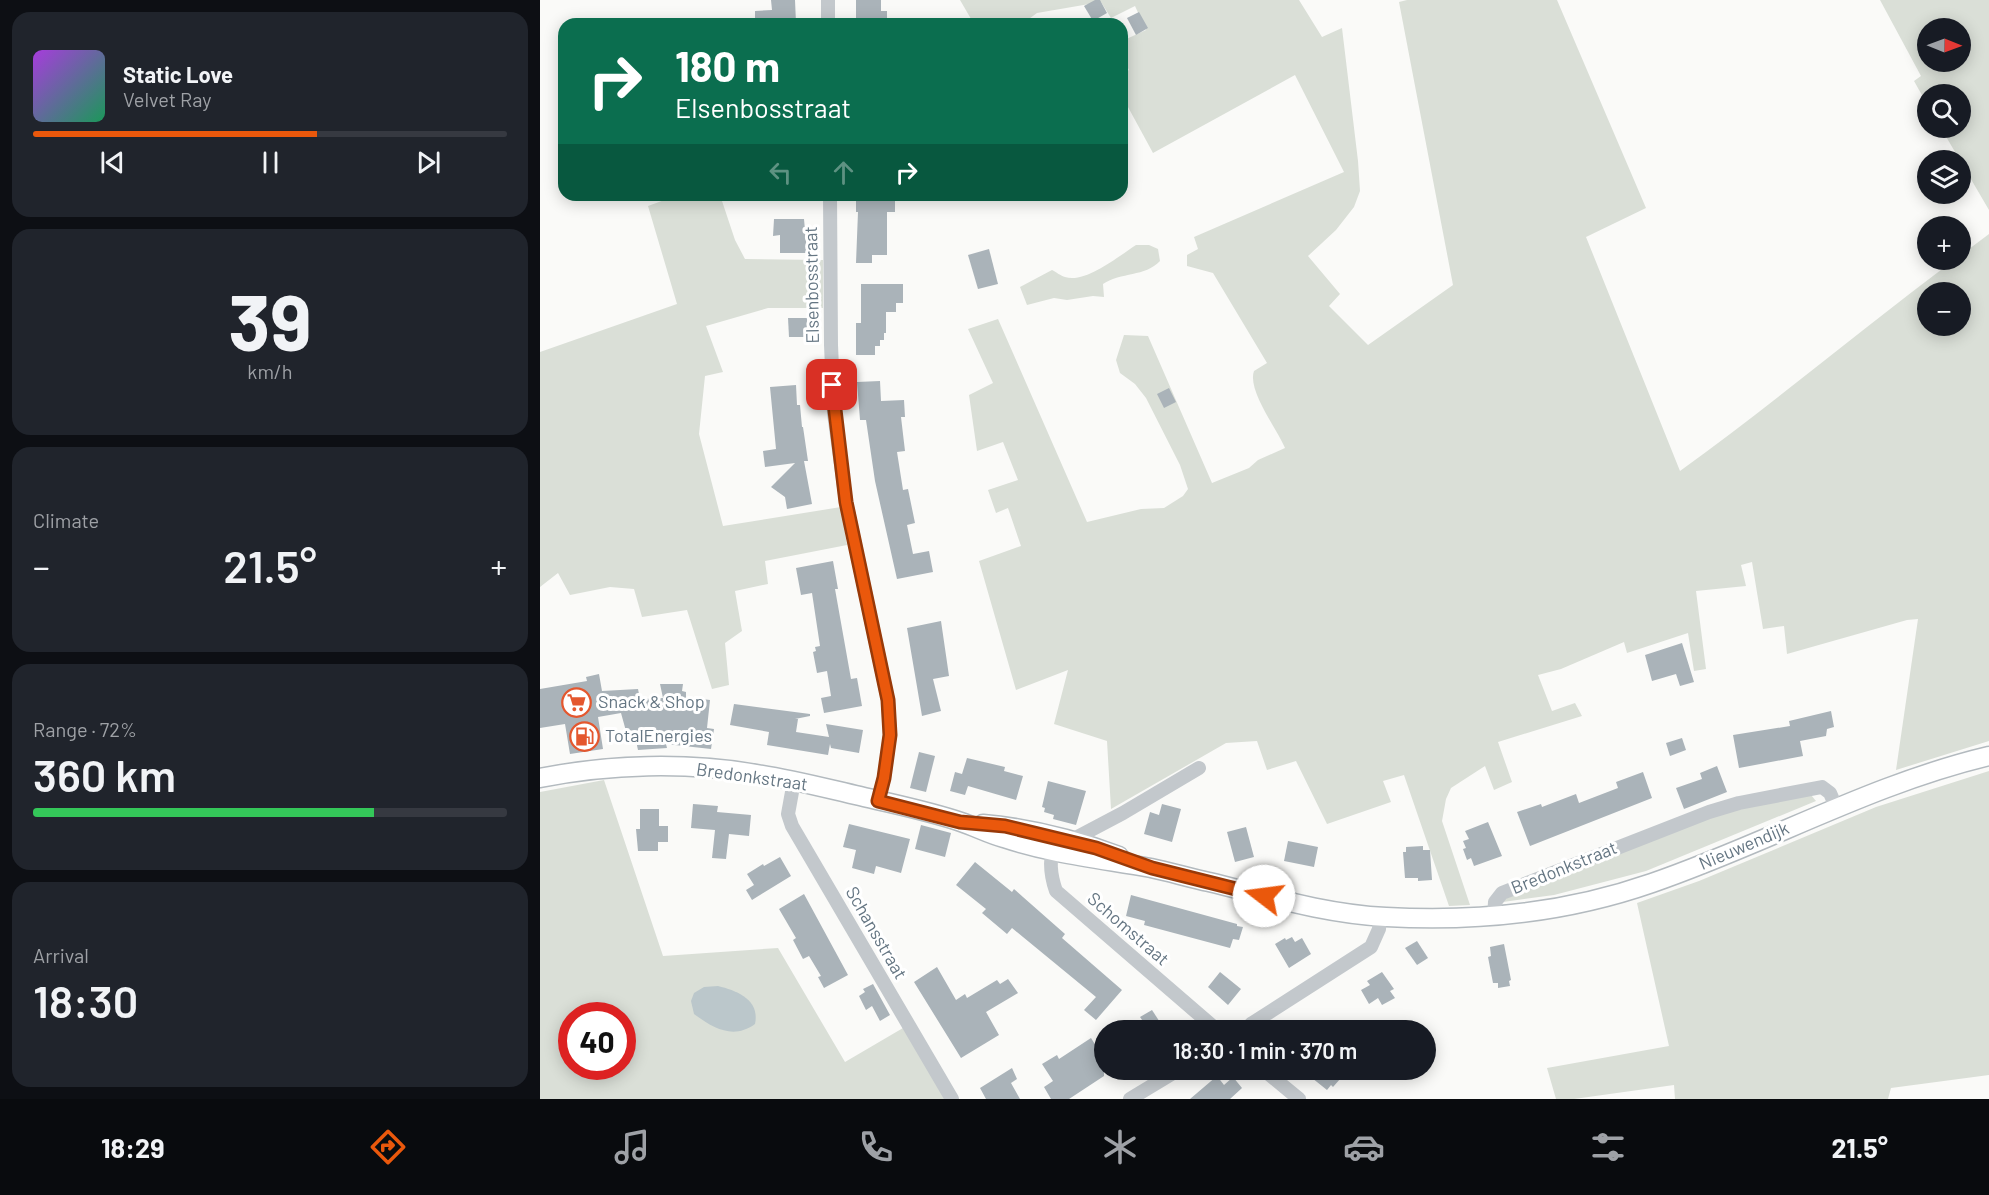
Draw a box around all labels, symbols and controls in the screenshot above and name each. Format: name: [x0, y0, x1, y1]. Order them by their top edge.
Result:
north arrow: [1917, 18, 1971, 72]
map controls: [1917, 18, 1971, 336]
text: 180 m: [675, 40, 780, 90]
icon: right: [576, 42, 654, 120]
text: Static Love: [123, 61, 233, 87]
button: search: [1917, 84, 1971, 138]
text: Velvet Ray: [123, 87, 212, 111]
text: Elsenbosstraat: [675, 91, 851, 123]
icon: previous: [96, 146, 129, 179]
icon: pause: [254, 146, 287, 179]
icon: next: [412, 146, 445, 179]
button: layers: [1917, 150, 1971, 204]
icon: left: [764, 156, 797, 189]
icon: ahead: [827, 156, 860, 189]
icon: right: [890, 156, 923, 189]
button: +: [1917, 216, 1971, 270]
street label: Elsenbosstraat: [799, 226, 823, 344]
text: 39: [228, 273, 312, 367]
button: −: [1917, 282, 1971, 336]
text: km/h: [247, 359, 293, 383]
pin: [806, 359, 857, 410]
icon: arrive: [815, 368, 848, 401]
text: Climate: [33, 508, 99, 532]
text: 21.5°: [223, 538, 317, 592]
text: −: [33, 546, 50, 586]
text: +: [490, 546, 507, 586]
supermarket icon: Snack & Shop: [561, 686, 593, 718]
place label: Snack & Shop: [598, 690, 705, 712]
text: Range · 72%: [33, 717, 137, 741]
fuel station icon: TotalEnergies: [568, 720, 600, 752]
place label: TotalEnergies: [605, 724, 712, 746]
text: 360 km: [33, 747, 176, 801]
street label: Bredonkstraat: [695, 757, 809, 795]
street label: Nieuwendijk: [1695, 816, 1792, 874]
street label: Bredonkstraat: [1507, 836, 1620, 898]
position arrow: [1232, 864, 1296, 928]
street label: Schansstraat: [841, 882, 912, 983]
street label: Schomstraat: [1083, 887, 1174, 970]
text: Arrival: [33, 943, 89, 967]
text: 18:30: [33, 973, 138, 1027]
speed limit sign: 40: [558, 1002, 636, 1080]
text: 18:30 · 1 min · 370 m: [1173, 1037, 1357, 1063]
icon: directions: [367, 1126, 409, 1168]
icon: music: [611, 1126, 653, 1168]
icon: phone: [855, 1126, 897, 1168]
icon: climate: [1099, 1126, 1141, 1168]
icon: car: [1343, 1126, 1385, 1168]
icon: filters: [1587, 1126, 1629, 1168]
text: 18:29: [101, 1131, 165, 1163]
text: 21.5°: [1831, 1131, 1888, 1163]

